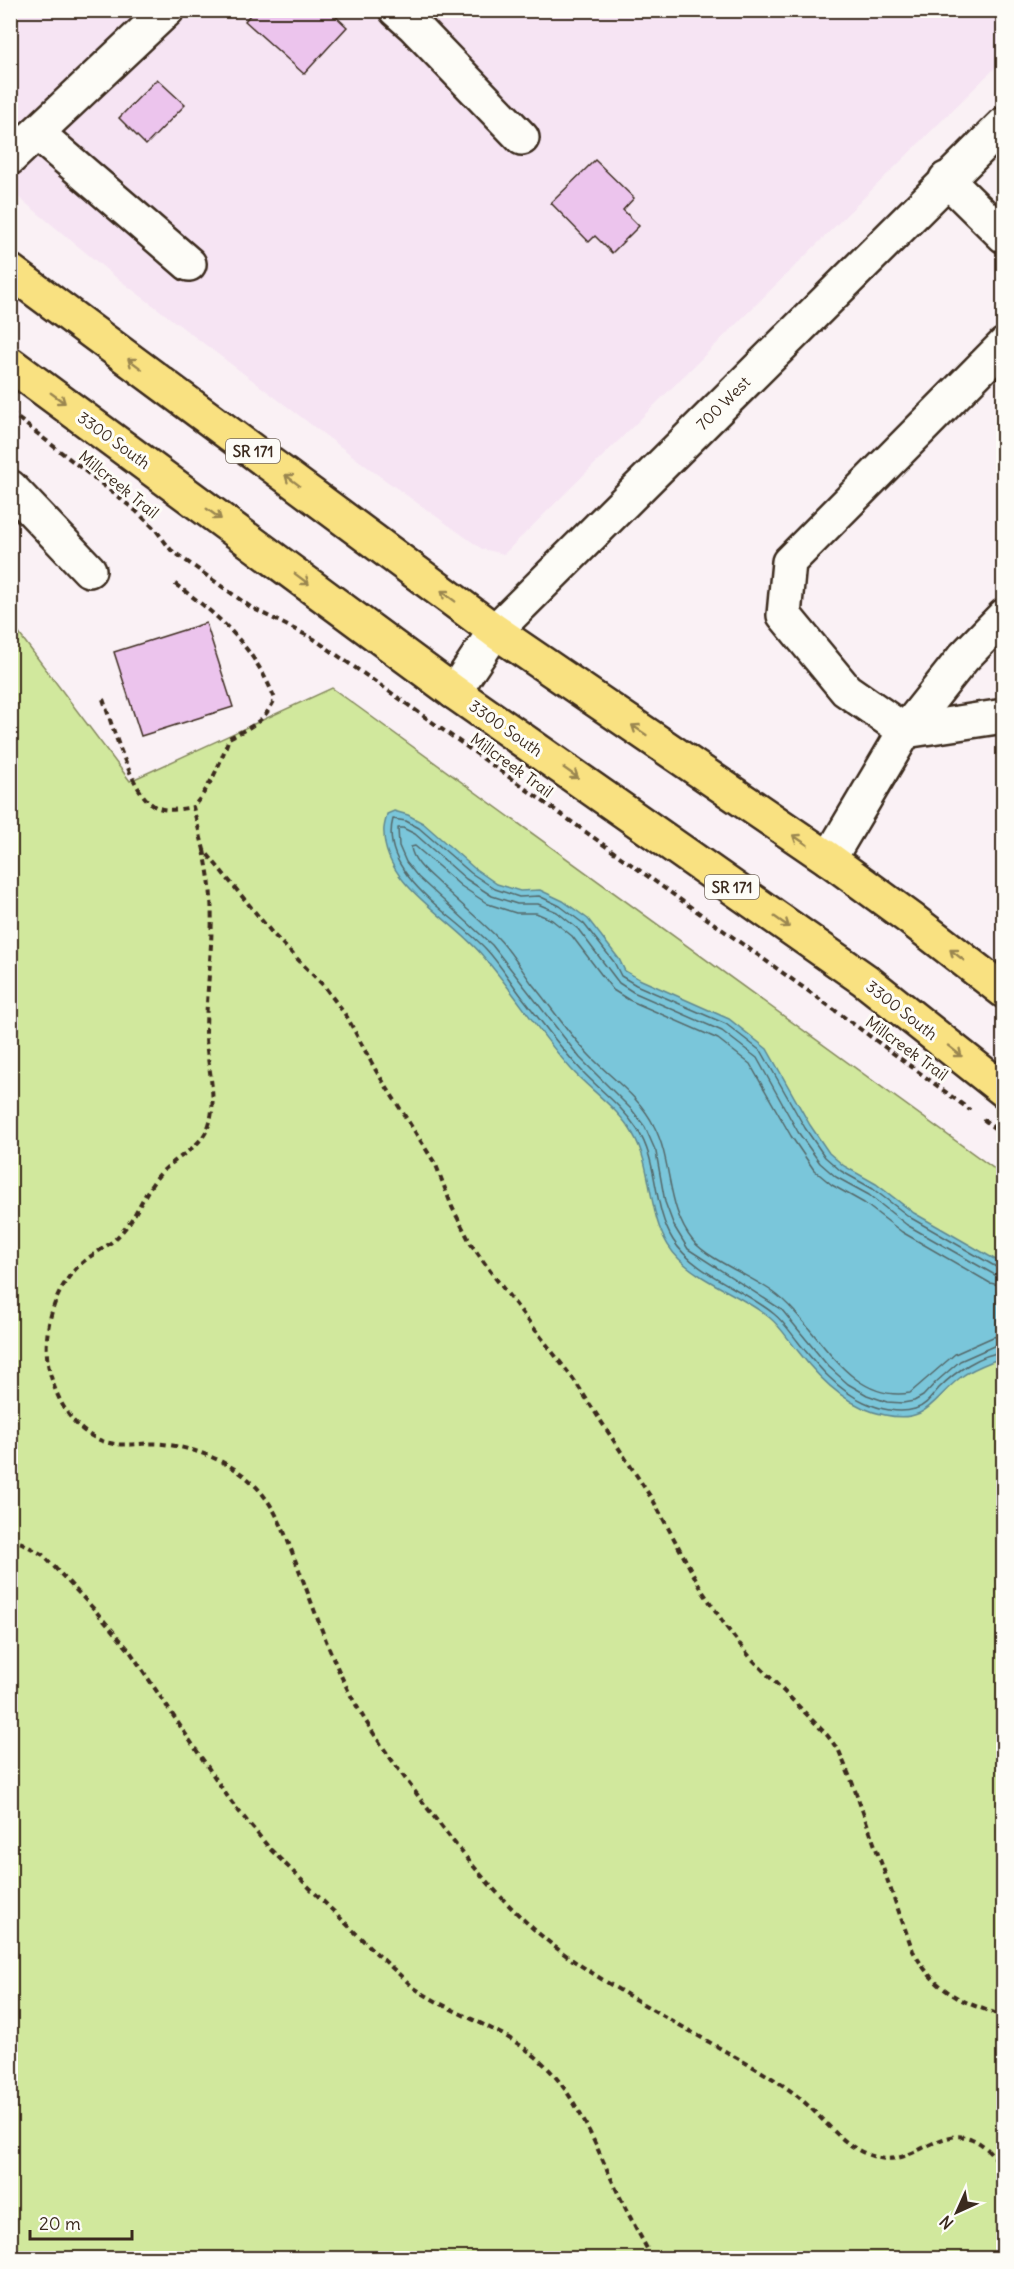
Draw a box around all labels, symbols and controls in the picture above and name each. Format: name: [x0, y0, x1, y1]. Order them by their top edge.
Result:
one-way arrow: [128, 358, 144, 370]
street label: 700 West: [692, 371, 755, 434]
one-way arrow: [49, 392, 65, 405]
street label: 3300 South: [74, 407, 154, 473]
road number: SR 171: [226, 439, 280, 463]
street label: Millcreek Trail: [75, 446, 163, 522]
one-way arrow: [284, 474, 300, 486]
one-way arrow: [206, 508, 222, 521]
one-way arrow: [294, 573, 310, 586]
one-way arrow: [441, 590, 457, 602]
street label: 3300 South: [465, 695, 547, 761]
one-way arrow: [632, 724, 648, 736]
street label: Millcreek Trail: [467, 728, 557, 802]
one-way arrow: [562, 767, 578, 779]
one-way arrow: [792, 834, 809, 846]
road number: SR 171: [705, 875, 759, 899]
one-way arrow: [773, 916, 790, 928]
one-way arrow: [950, 949, 966, 962]
street label: 3300 South: [862, 976, 942, 1044]
street label: Millcreek Trail: [862, 1011, 952, 1085]
one-way arrow: [947, 1045, 963, 1058]
north arrow: [927, 2182, 987, 2242]
scale bar: [30, 2203, 132, 2241]
text: 20 m: [39, 2212, 81, 2235]
text: N: [935, 2212, 957, 2234]

